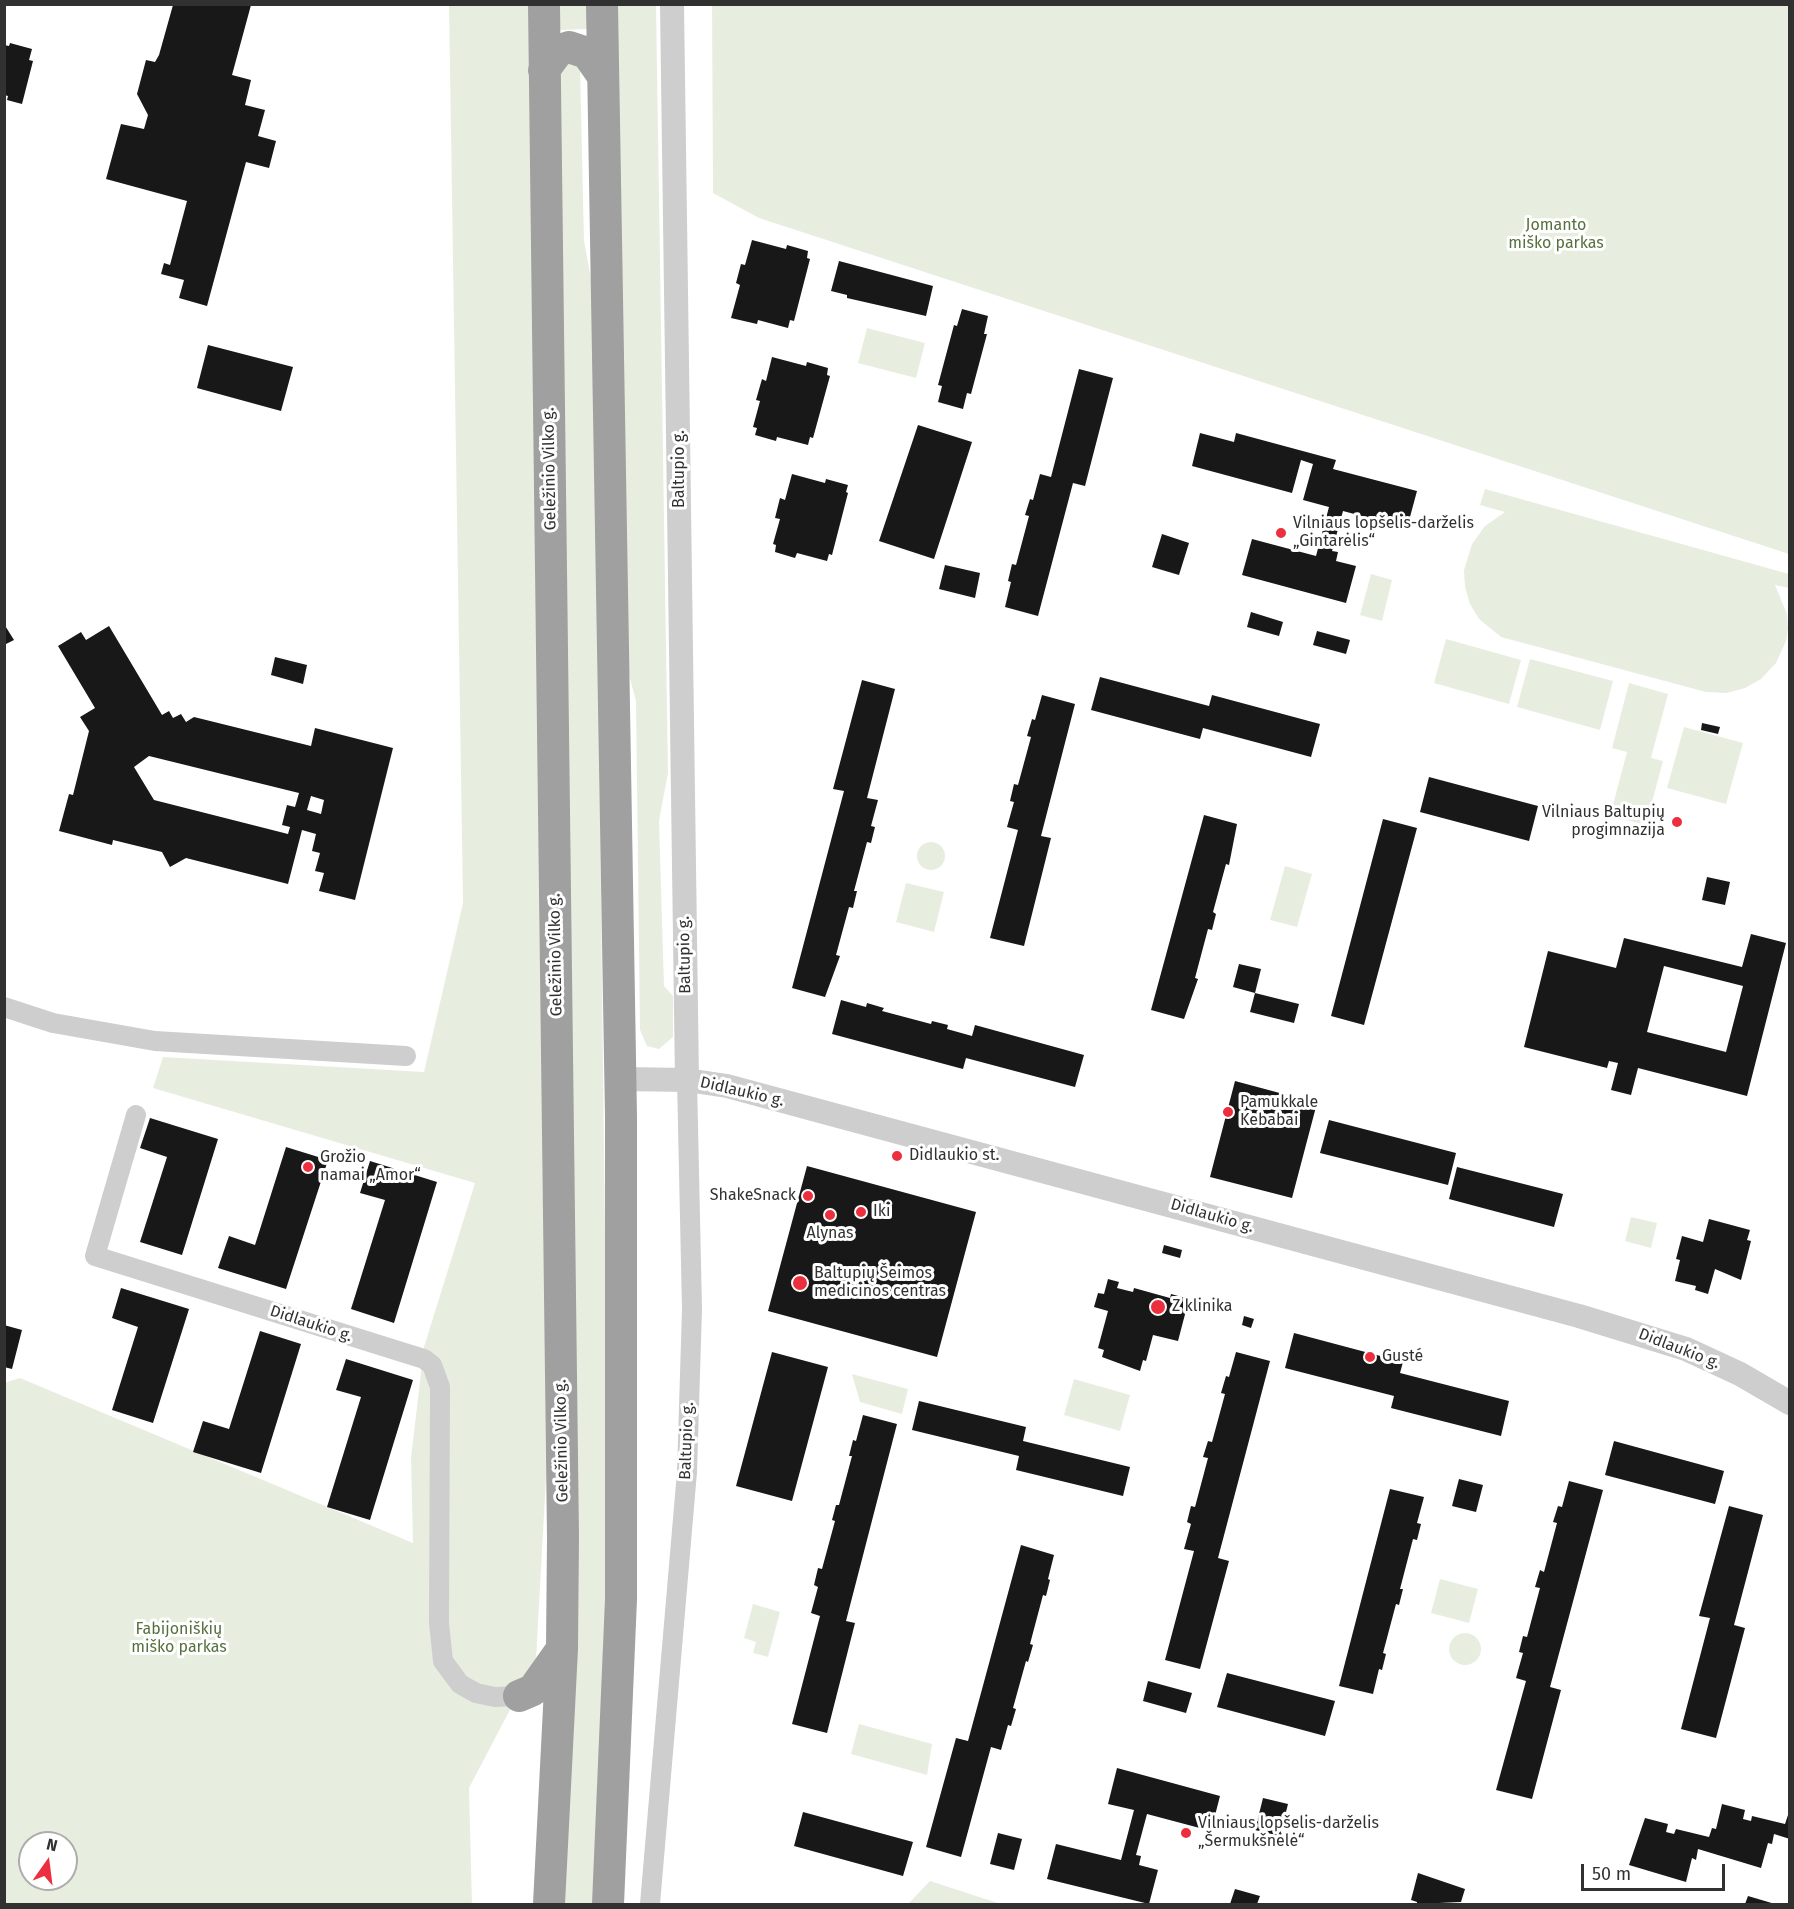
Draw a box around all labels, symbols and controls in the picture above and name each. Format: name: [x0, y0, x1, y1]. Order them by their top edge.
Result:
park label: Jomanto miško parkas: [1508, 216, 1604, 254]
street label: Geležinio Vilko g.: [539, 407, 561, 531]
street label: Baltupio g.: [670, 430, 690, 508]
place label: Vilniaus lopšelis-darželis „Gintarėlis“: [1293, 514, 1474, 552]
marker: Vilniaus lopšelis-darželis „Gintarėlis“: [1274, 526, 1288, 540]
place label: Vilniaus Baltupių progimnazija: [1542, 803, 1665, 841]
marker: Vilniaus Baltupių progimnazija: [1670, 815, 1684, 829]
street label: Geležinio Vilko g.: [545, 893, 567, 1017]
street label: Baltupio g.: [675, 916, 695, 994]
street label: Didlaukio g.: [698, 1073, 786, 1111]
place label: Pamukkale Kebabai: [1240, 1093, 1318, 1131]
marker: Pamukkale Kebabai: [1221, 1105, 1235, 1119]
place label: Didlaukio st.: [909, 1146, 999, 1166]
place label: Grožio namai „Amor“: [320, 1148, 421, 1186]
marker: Didlaukio st.: [890, 1149, 904, 1163]
marker: Grožio namai „Amor“: [301, 1160, 315, 1174]
place label: ShakeSnack: [710, 1186, 796, 1206]
marker: ShakeSnack: [801, 1189, 815, 1203]
street label: Didlaukio g.: [1168, 1195, 1256, 1237]
place label: Iki: [873, 1202, 890, 1222]
marker: Iki: [854, 1205, 868, 1219]
marker: Alynas: [823, 1208, 837, 1222]
place label: Alynas: [807, 1224, 853, 1244]
place label: Baltupių Šeimos medicinos centras: [814, 1264, 946, 1302]
marker: Baltupių Šeimos medicinos centras: [791, 1274, 809, 1292]
place label: Z klinika: [1172, 1297, 1233, 1317]
marker: Z klinika: [1149, 1298, 1167, 1316]
street label: Didlaukio g.: [267, 1302, 355, 1346]
street label: Didlaukio g.: [1636, 1325, 1722, 1373]
place label: Gusté: [1382, 1347, 1423, 1367]
marker: Gusté: [1363, 1350, 1377, 1364]
street label: Geležinio Vilko g.: [551, 1379, 573, 1503]
street label: Baltupio g.: [676, 1402, 698, 1480]
park label: Fabijoniškių miško parkas: [131, 1620, 227, 1658]
place label: Vilniaus lopšelis-darželis „Šermukšnėlė“: [1198, 1814, 1379, 1852]
marker: Vilniaus lopšelis-darželis „Šermukšnėlė“: [1179, 1826, 1193, 1840]
north arrow: [18, 1831, 78, 1891]
text: N: [45, 1834, 59, 1855]
scale bar: [1584, 1852, 1728, 1890]
text: 50 m: [1592, 1863, 1631, 1885]

